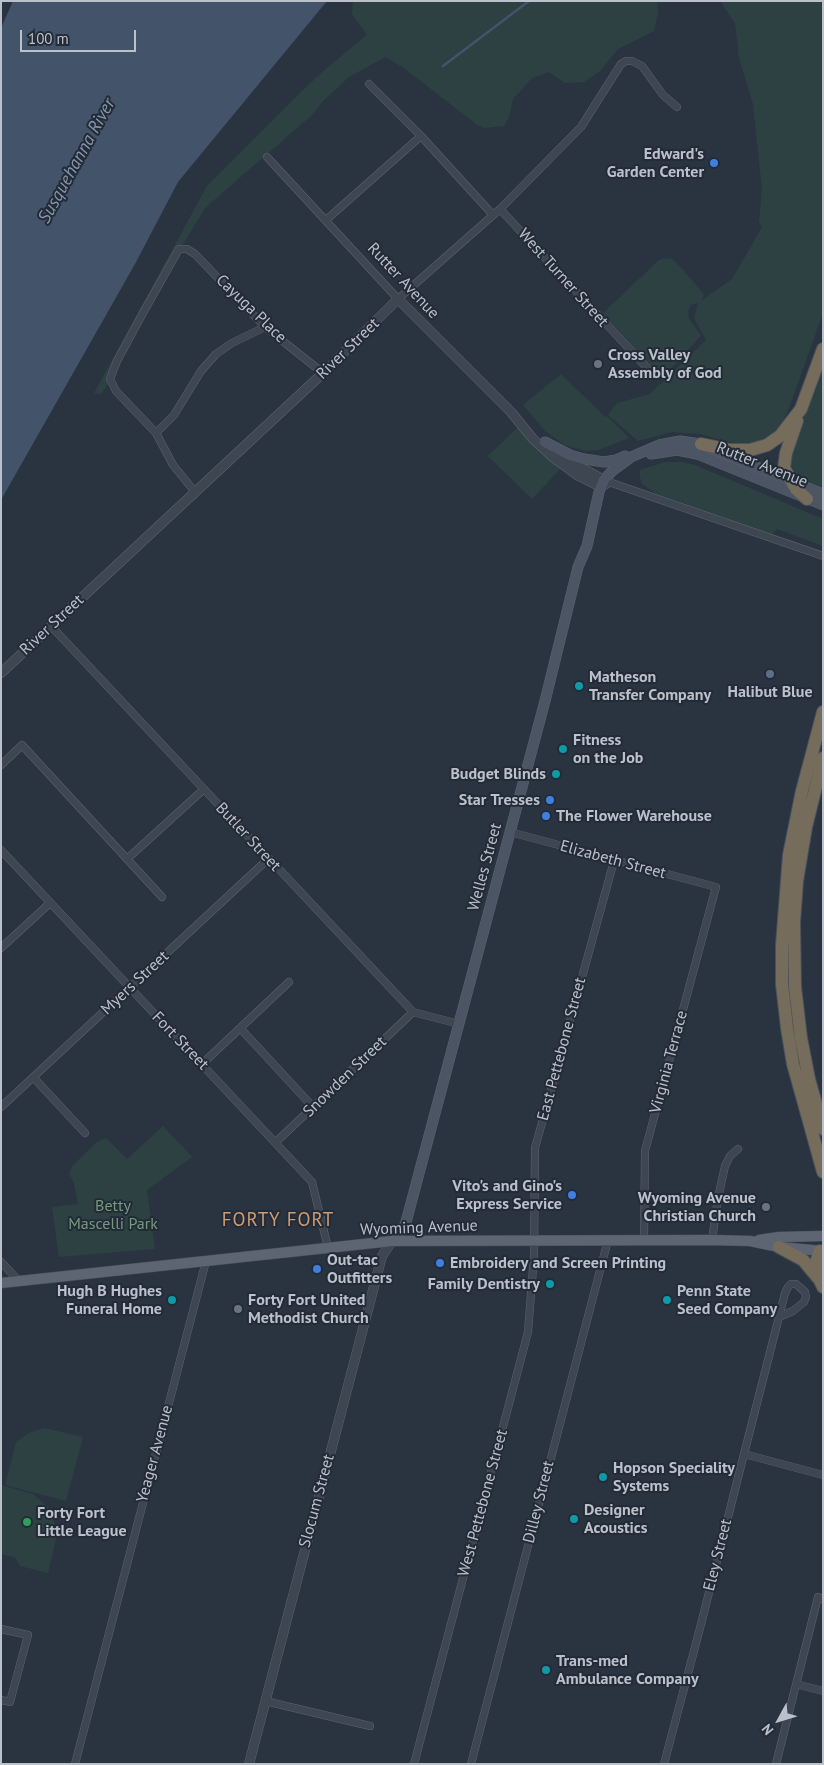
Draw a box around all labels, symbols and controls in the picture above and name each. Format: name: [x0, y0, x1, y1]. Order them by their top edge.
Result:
scale bar: [22, 20, 139, 52]
text: 100 m: [28, 29, 69, 48]
water label: Susquehanna River: [34, 95, 120, 227]
place label: Edward's Garden Center: [607, 144, 704, 182]
marker: Edward's Garden Center: [708, 157, 720, 169]
street label: West Turner Street: [514, 225, 612, 331]
street label: Rutter Avenue: [363, 239, 443, 323]
street label: Cayuga Place: [212, 271, 290, 347]
street label: River Street: [313, 314, 383, 384]
place label: Cross Valley Assembly of God: [608, 345, 722, 383]
marker: Cross Valley Assembly of God: [592, 358, 604, 370]
street label: Rutter Avenue: [714, 438, 810, 492]
street label: River Street: [16, 591, 88, 659]
place label: Matheson Transfer Company: [589, 667, 711, 705]
marker: Halibut Blue: [764, 668, 776, 680]
marker: Matheson Transfer Company: [573, 680, 585, 692]
place label: Halibut Blue: [727, 682, 813, 702]
place label: Fitness on the Job: [573, 730, 643, 768]
marker: Fitness on the Job: [557, 743, 569, 755]
place label: Budget Blinds: [450, 764, 546, 784]
marker: Budget Blinds: [550, 768, 562, 780]
place label: Star Tresses: [459, 790, 540, 810]
marker: Star Tresses: [544, 794, 556, 806]
street label: Butler Street: [211, 799, 285, 875]
place label: The Flower Warehouse: [556, 806, 712, 826]
marker: The Flower Warehouse: [540, 810, 552, 822]
street label: Welles Street: [464, 821, 506, 913]
street label: Elizabeth Street: [558, 837, 668, 883]
street label: Myers Street: [97, 947, 173, 1019]
street label: East Pettebone Street: [534, 975, 590, 1123]
street label: Fort Street: [148, 1008, 212, 1074]
street label: Virginia Terrace: [646, 1008, 692, 1116]
street label: Snowden Street: [299, 1033, 391, 1121]
place label: Vito's and Gino's Express Service: [452, 1176, 562, 1214]
place label: Wyoming Avenue Christian Church: [638, 1188, 756, 1226]
marker: Vito's and Gino's Express Service: [566, 1189, 578, 1201]
park label: Betty Mascelli Park: [68, 1196, 158, 1234]
marker: Wyoming Avenue Christian Church: [760, 1201, 772, 1213]
district label: FORTY FORT: [221, 1210, 335, 1232]
street label: Wyoming Avenue: [360, 1216, 478, 1240]
place label: Out-tac Outfitters: [327, 1250, 392, 1288]
place label: Embroidery and Screen Printing: [450, 1253, 666, 1273]
marker: Embroidery and Screen Printing: [434, 1257, 446, 1269]
marker: Out-tac Outfitters: [311, 1263, 323, 1275]
place label: Family Dentistry: [428, 1274, 540, 1294]
marker: Family Dentistry: [544, 1278, 556, 1290]
place label: Hugh B Hughes Funeral Home: [57, 1281, 162, 1319]
place label: Penn State Seed Company: [677, 1281, 777, 1319]
place label: Forty Fort United Methodist Church: [248, 1290, 369, 1328]
marker: Hugh B Hughes Funeral Home: [166, 1294, 178, 1306]
marker: Penn State Seed Company: [661, 1294, 673, 1306]
marker: Forty Fort United Methodist Church: [232, 1303, 244, 1315]
street label: Yeager Avenue: [133, 1403, 177, 1505]
street label: West Pettebone Street: [454, 1427, 512, 1579]
street label: Slocum Street: [295, 1452, 339, 1550]
place label: Hopson Speciality Systems: [613, 1458, 735, 1496]
street label: Dilley Street: [519, 1459, 559, 1545]
marker: Hopson Speciality Systems: [597, 1471, 609, 1483]
place label: Designer Acoustics: [584, 1500, 648, 1538]
place label: Forty Fort Little League: [37, 1503, 127, 1541]
marker: Designer Acoustics: [568, 1513, 580, 1525]
marker: Forty Fort Little League: [21, 1516, 33, 1528]
street label: Eley Street: [700, 1517, 736, 1593]
place label: Trans-med Ambulance Company: [556, 1651, 699, 1689]
marker: Trans-med Ambulance Company: [540, 1664, 552, 1676]
north arrow: [754, 1695, 804, 1745]
text: N: [757, 1720, 777, 1739]

